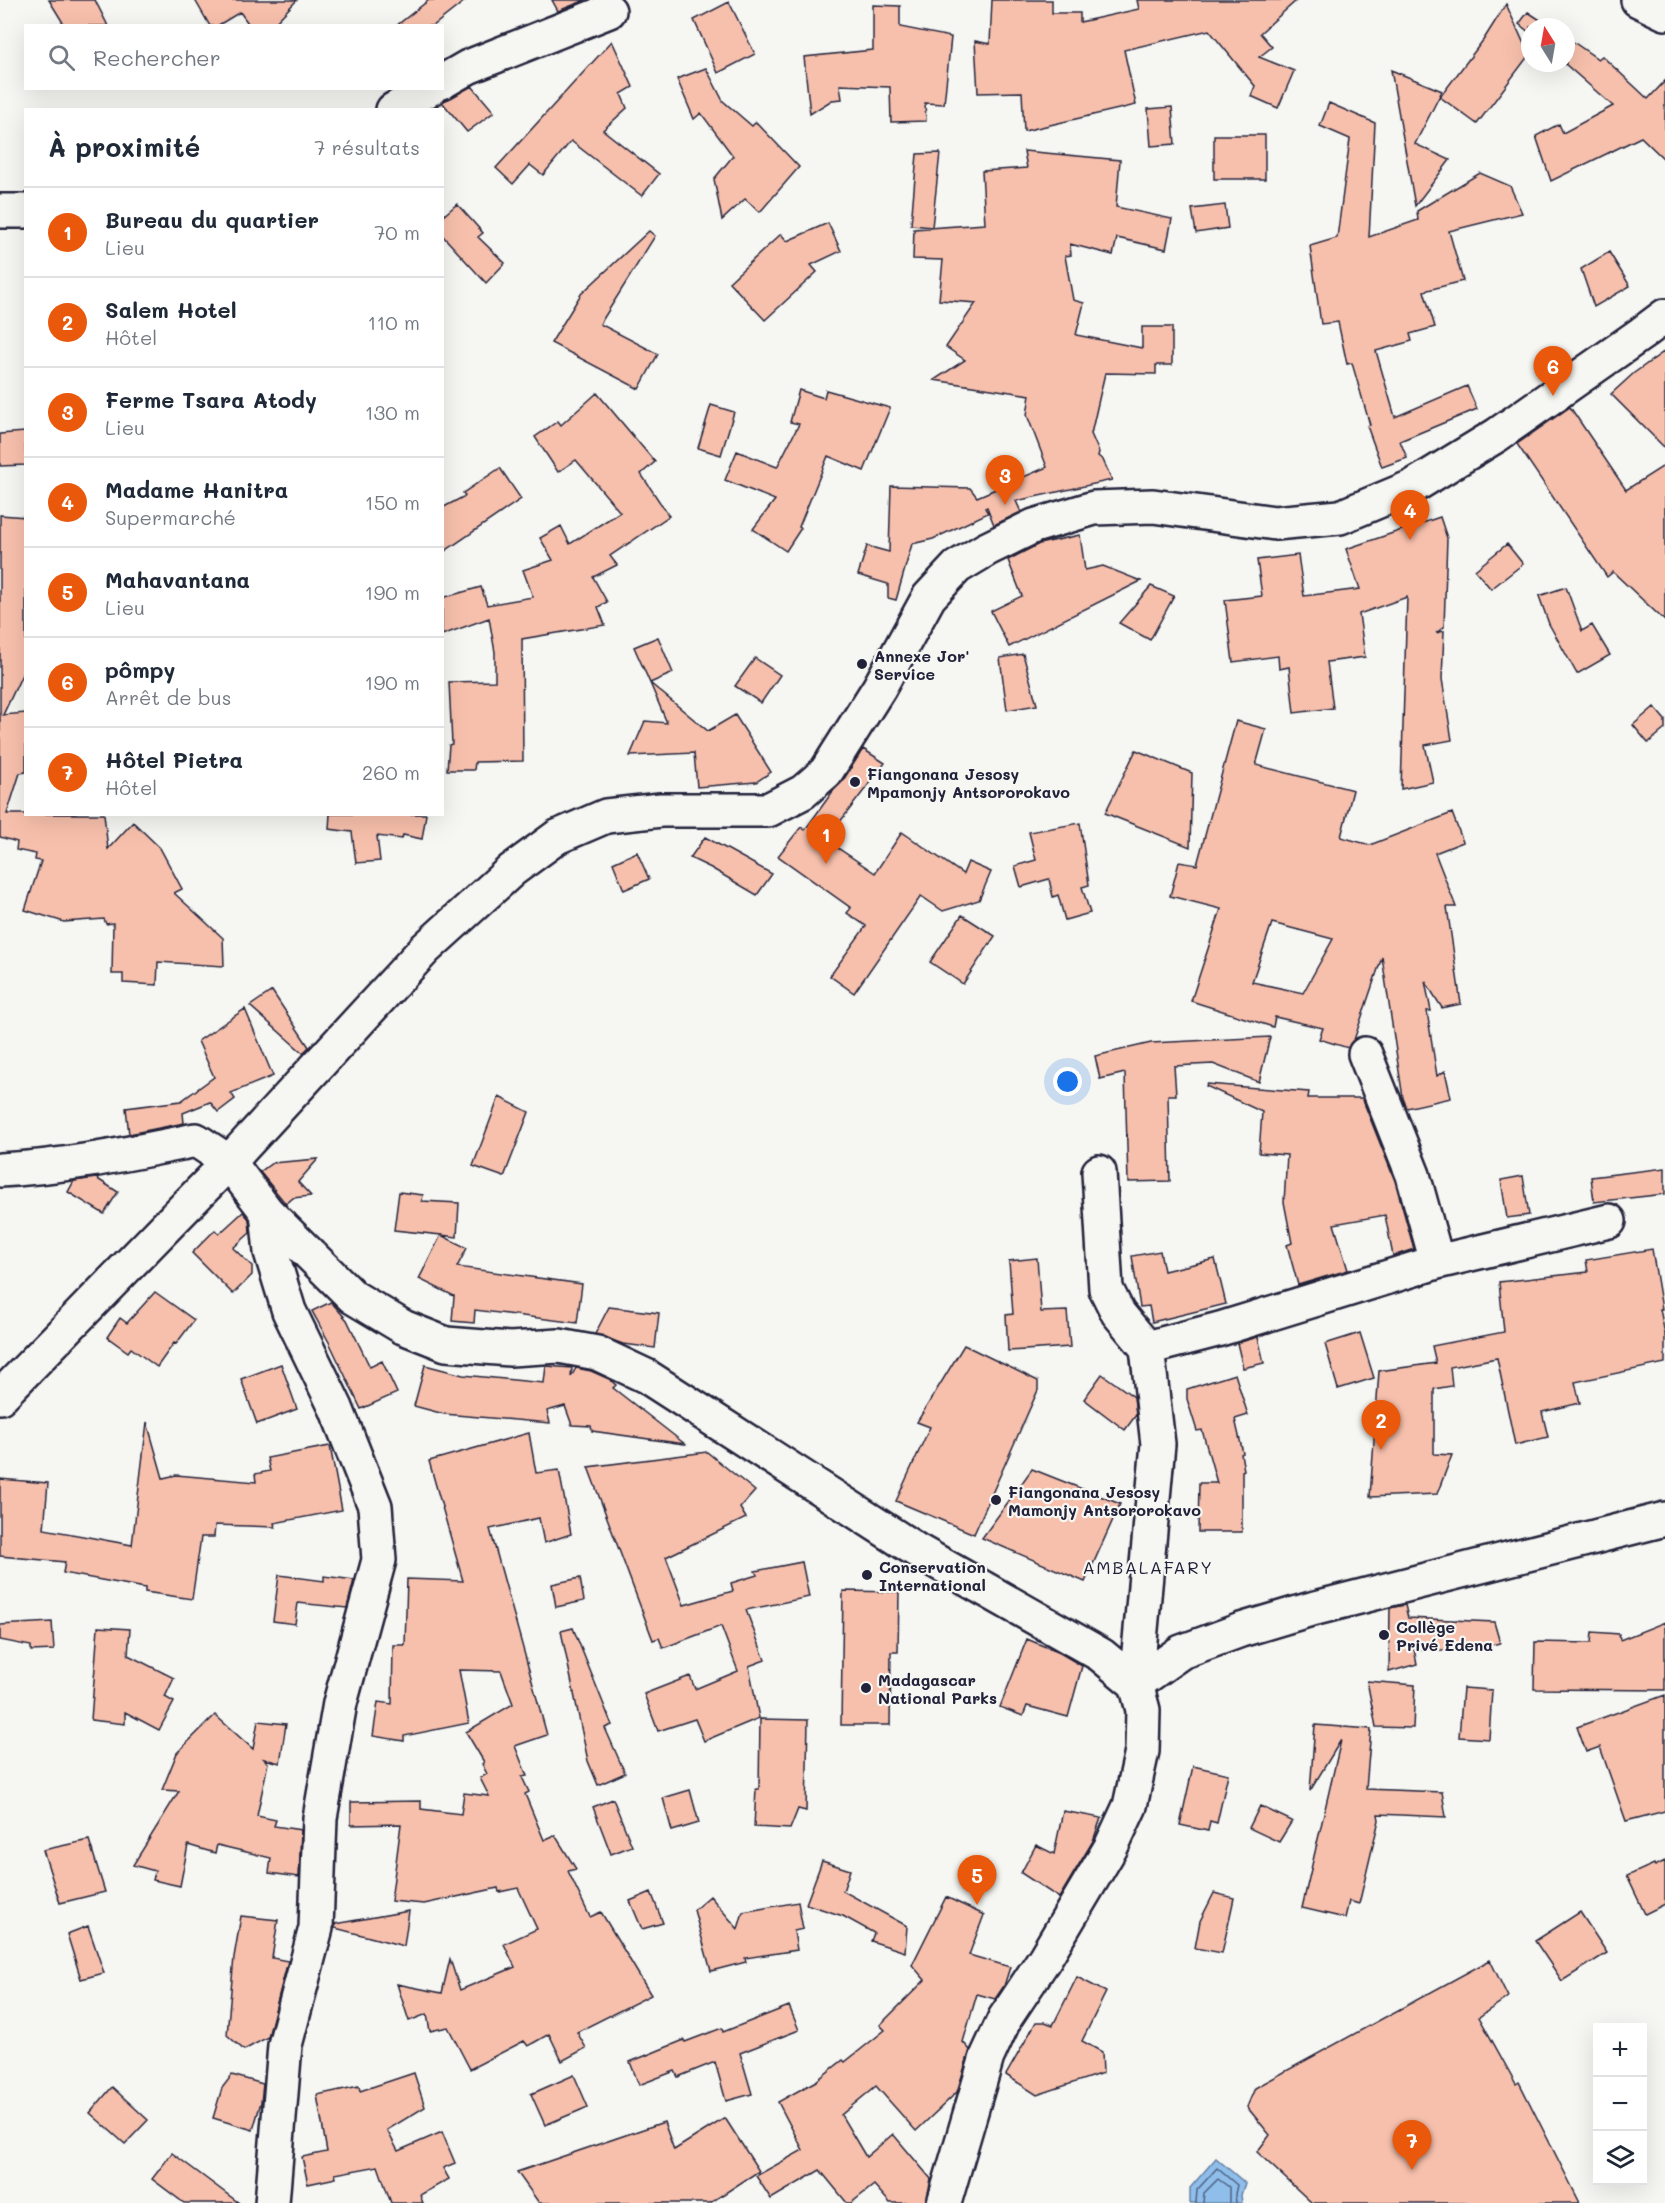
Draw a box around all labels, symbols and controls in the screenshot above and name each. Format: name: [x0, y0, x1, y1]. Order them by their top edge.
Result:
north arrow: [1521, 18, 1575, 72]
search box: [24, 24, 444, 90]
icon: search: [45, 41, 78, 74]
text: Rechercher: [93, 43, 221, 72]
text: À proximité: [48, 130, 200, 164]
text: 7 résultats: [314, 134, 420, 160]
text: Bureau du quartier: [105, 205, 319, 234]
text: 1: [63, 219, 72, 245]
text: 70 m: [374, 219, 420, 245]
text: Lieu: [105, 234, 145, 260]
text: Salem Hotel: [105, 295, 237, 324]
text: 2: [62, 309, 73, 335]
text: 110 m: [367, 309, 420, 335]
text: Hôtel: [105, 324, 157, 350]
pin: 6: [1534, 346, 1572, 396]
text: Ferme Tsara Atody: [105, 385, 317, 414]
text: 3: [62, 399, 74, 425]
text: 130 m: [365, 399, 420, 425]
text: Lieu: [105, 414, 145, 440]
pin: 3: [986, 456, 1024, 505]
text: Madame Hanitra: [105, 475, 288, 504]
text: 4: [61, 489, 74, 515]
text: 150 m: [365, 489, 420, 515]
pin: 4: [1390, 490, 1430, 540]
text: Supermarché: [105, 504, 236, 530]
text: Mahavantana: [105, 565, 250, 594]
text: 5: [62, 579, 73, 605]
text: 190 m: [365, 579, 420, 605]
text: Lieu: [105, 594, 145, 620]
place label: Annexe Jor' Service: [874, 645, 970, 684]
text: pômpy: [105, 655, 175, 684]
marker: Annexe Jor' Service: [855, 657, 869, 671]
text: 6: [61, 669, 74, 695]
text: 190 m: [365, 669, 420, 695]
text: Arrêt de bus: [105, 684, 231, 710]
text: Hôtel Pietra: [105, 745, 243, 774]
text: 7: [62, 759, 73, 785]
text: 260 m: [362, 759, 420, 785]
place label: Fiangonana Jesosy Mpamonjy Antsororokavo: [867, 763, 1070, 802]
text: Hôtel: [105, 774, 157, 800]
marker: Fiangonana Jesosy Mpamonjy Antsororokavo: [848, 775, 862, 789]
pin: 1: [806, 814, 846, 864]
your location: [1053, 1067, 1082, 1096]
pin: 2: [1362, 1400, 1400, 1450]
place label: Fiangonana Jesosy Mamonjy Antsororokavo: [1008, 1481, 1201, 1520]
marker: Fiangonana Jesosy Mamonjy Antsororokavo: [989, 1493, 1003, 1507]
district label: AMBALAFARY: [1082, 1555, 1214, 1579]
place label: Conservation International: [879, 1556, 986, 1595]
marker: Conservation International: [860, 1568, 874, 1582]
place label: Collège Privé Edena: [1396, 1616, 1493, 1655]
marker: Collège Privé Edena: [1377, 1628, 1391, 1642]
place label: Madagascar National Parks: [878, 1669, 997, 1708]
marker: Madagascar National Parks: [859, 1681, 873, 1695]
pin: 5: [958, 1856, 996, 1905]
map controls: [1593, 2023, 1647, 2185]
button: +: [1593, 2023, 1647, 2077]
button: −: [1593, 2077, 1647, 2131]
pin: 7: [1392, 2120, 1432, 2170]
button: layers: [1593, 2131, 1647, 2185]

